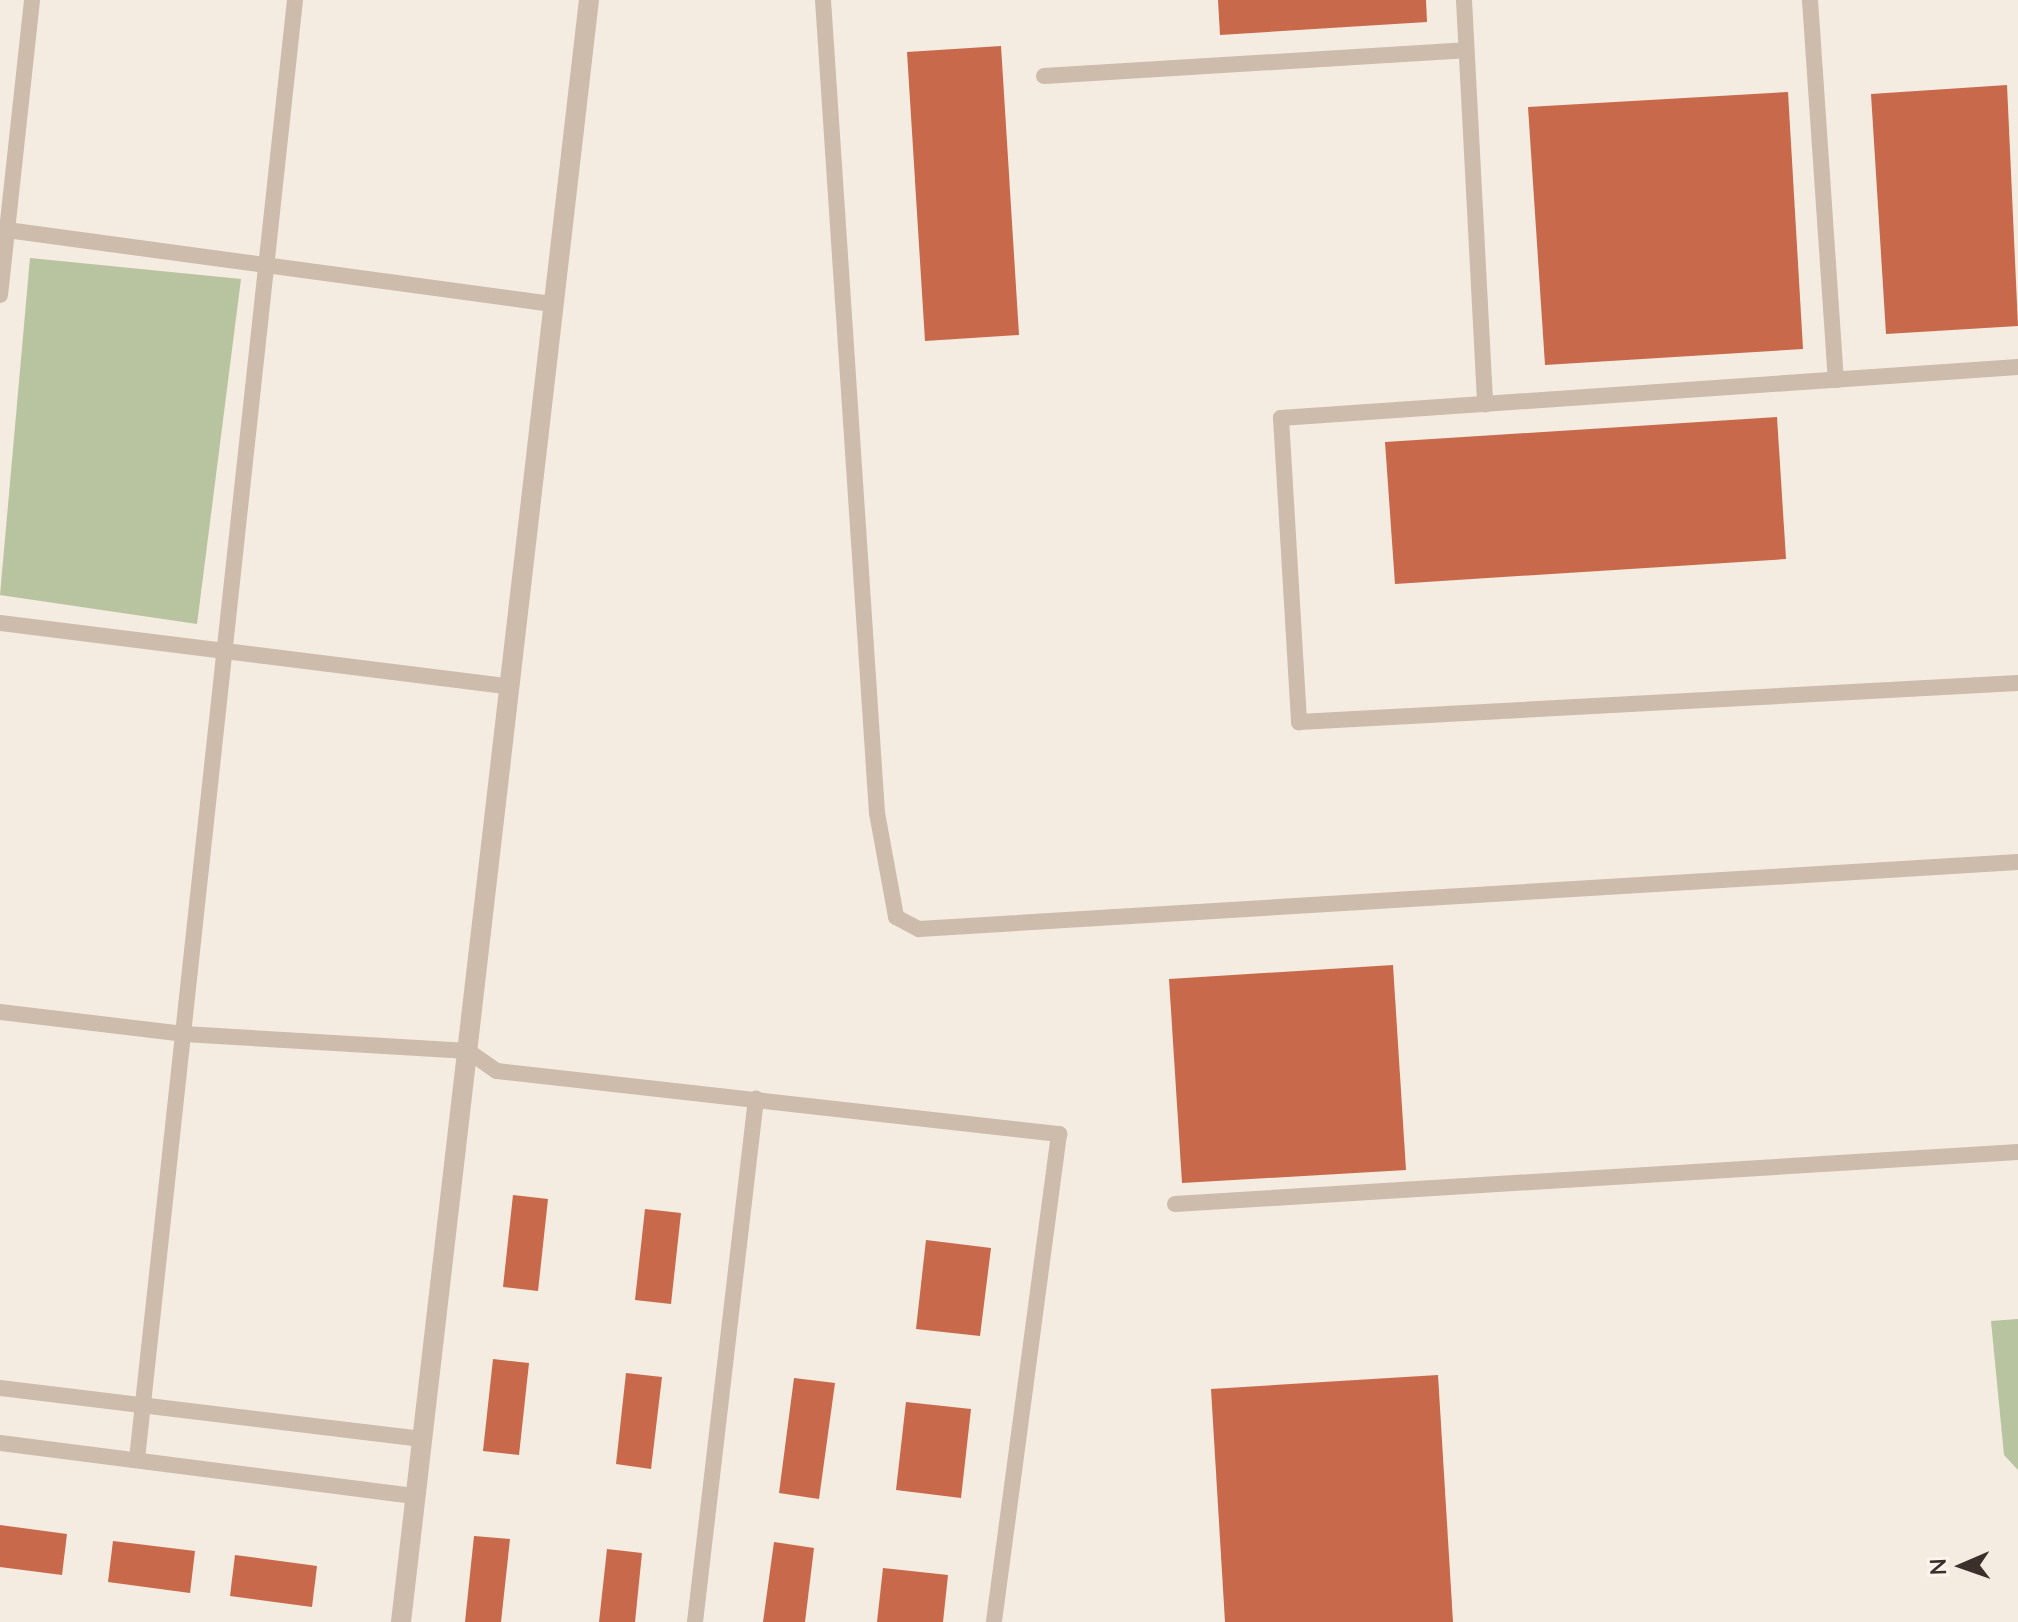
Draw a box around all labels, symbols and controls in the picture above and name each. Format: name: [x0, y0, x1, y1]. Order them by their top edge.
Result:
north arrow: [1922, 1526, 2002, 1606]
text: N: [1924, 1558, 1951, 1576]

